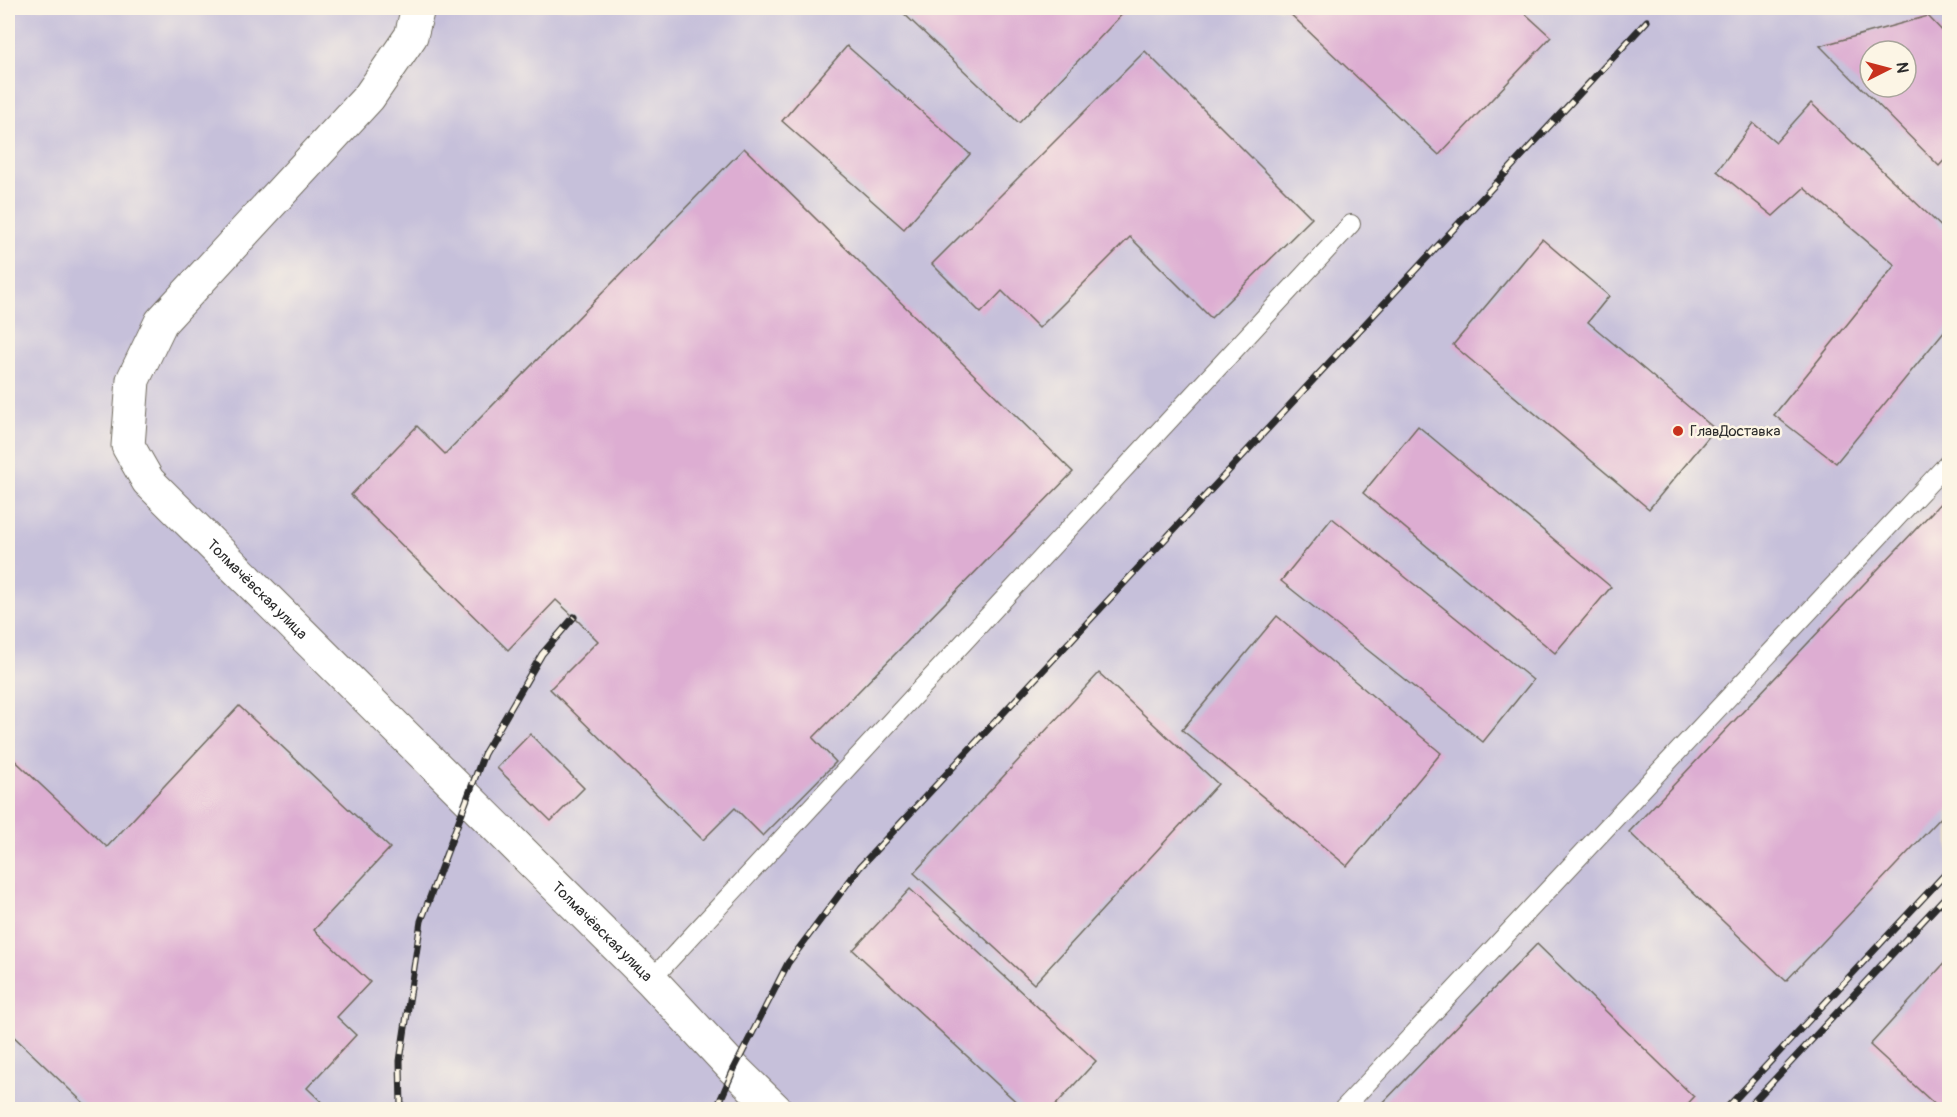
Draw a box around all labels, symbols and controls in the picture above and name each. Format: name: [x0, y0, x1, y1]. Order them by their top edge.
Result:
north arrow: [1858, 39, 1918, 99]
text: N: [1891, 61, 1912, 74]
place label: ГлавДоставка: [1690, 422, 1780, 441]
marker: ГлавДоставка: [1671, 424, 1685, 438]
street label: Толмачёвская улица: [203, 535, 312, 643]
street label: Толмачёвская улица: [548, 878, 657, 986]

